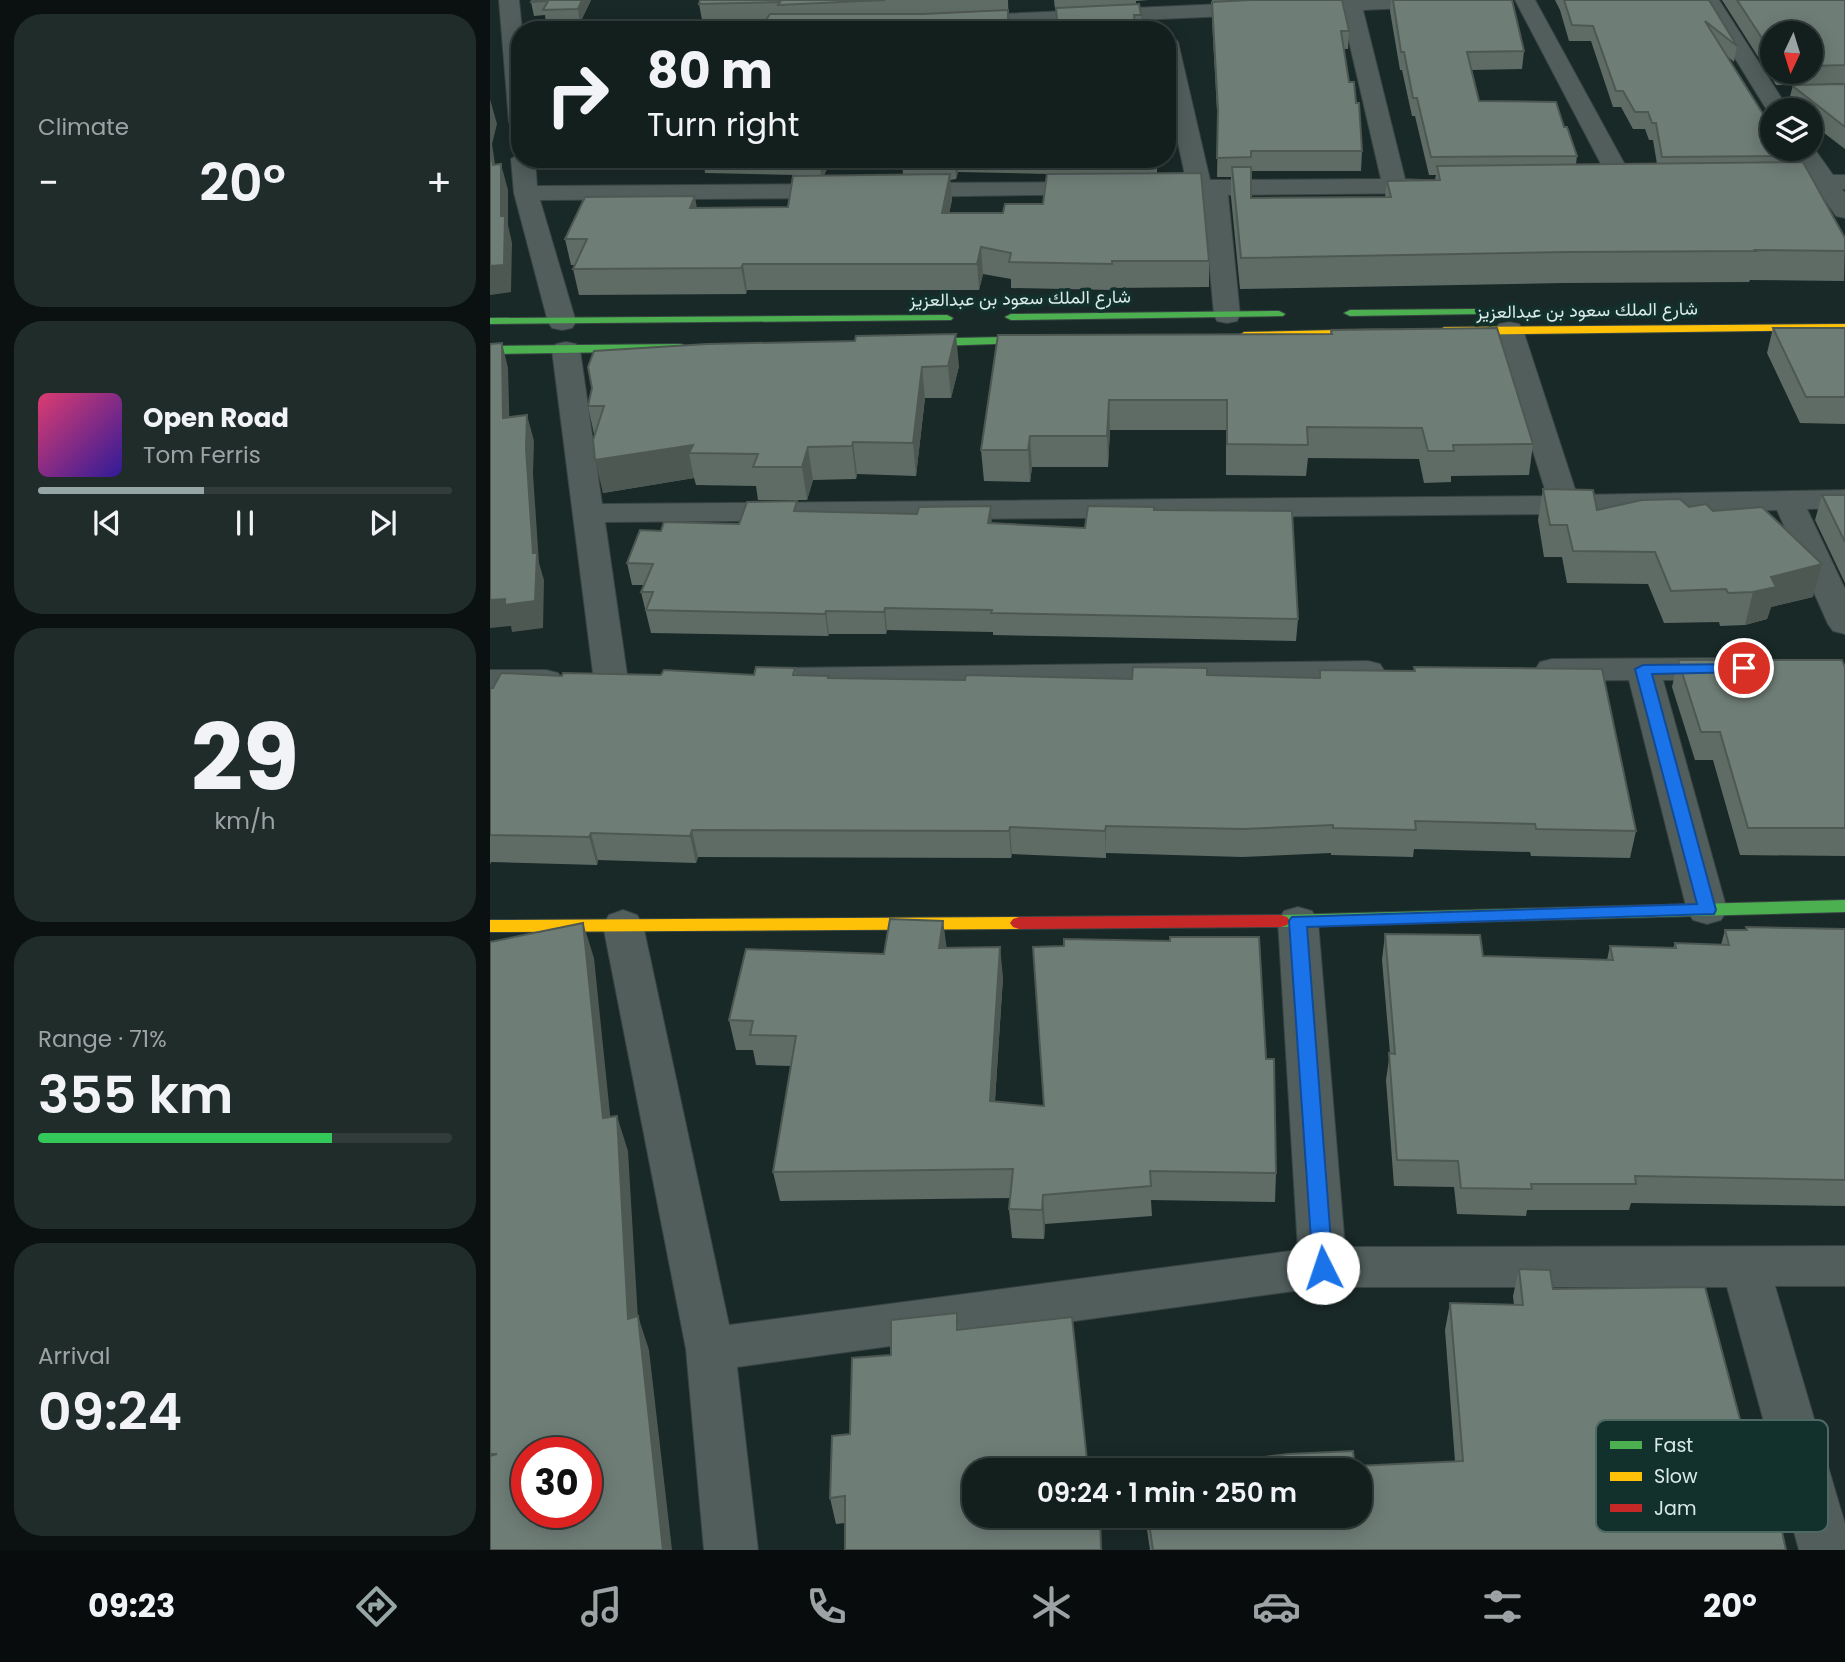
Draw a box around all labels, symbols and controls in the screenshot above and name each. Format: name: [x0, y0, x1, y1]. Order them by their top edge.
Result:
north arrow: [1760, 21, 1824, 84]
map controls: [1760, 21, 1823, 161]
text: 80 m: [647, 37, 773, 105]
icon: right: [532, 49, 623, 140]
button: layers: [1760, 98, 1823, 161]
text: Turn right: [647, 102, 799, 147]
text: Climate: [38, 111, 129, 143]
text: 20°: [199, 146, 286, 219]
text: −: [38, 156, 59, 209]
text: +: [426, 156, 452, 209]
street label: شارع الملك سعود بن عبدالعزيز: [908, 284, 1131, 312]
street label: شارع الملك سعود بن عبدالعزيز: [1475, 296, 1698, 324]
text: Open Road: [143, 400, 289, 436]
text: Tom Ferris: [143, 439, 261, 471]
icon: previous: [88, 504, 126, 542]
icon: pause: [226, 504, 264, 542]
icon: next: [364, 504, 402, 542]
pin: [1714, 638, 1774, 698]
icon: arrive: [1725, 649, 1763, 687]
text: 29: [191, 694, 299, 822]
text: km/h: [214, 805, 276, 837]
text: Range · 71%: [38, 1023, 167, 1055]
text: 355 km: [38, 1058, 233, 1131]
position arrow: [1286, 1231, 1360, 1305]
text: Arrival: [38, 1340, 110, 1372]
text: 09:24: [38, 1375, 182, 1448]
legend: [1596, 1420, 1828, 1532]
text: Fast: [1654, 1432, 1693, 1459]
speed limit sign: 30: [511, 1437, 602, 1528]
text: Slow: [1654, 1463, 1698, 1490]
text: 09:24 · 1 min · 250 m: [1037, 1475, 1297, 1511]
text: Jam: [1654, 1495, 1696, 1522]
icon: directions: [352, 1582, 401, 1631]
icon: music: [577, 1582, 626, 1631]
icon: phone: [802, 1582, 851, 1631]
icon: climate: [1027, 1582, 1076, 1631]
icon: car: [1252, 1582, 1301, 1631]
icon: filters: [1478, 1582, 1527, 1631]
text: 09:23: [88, 1583, 175, 1628]
text: 20°: [1703, 1583, 1757, 1628]

